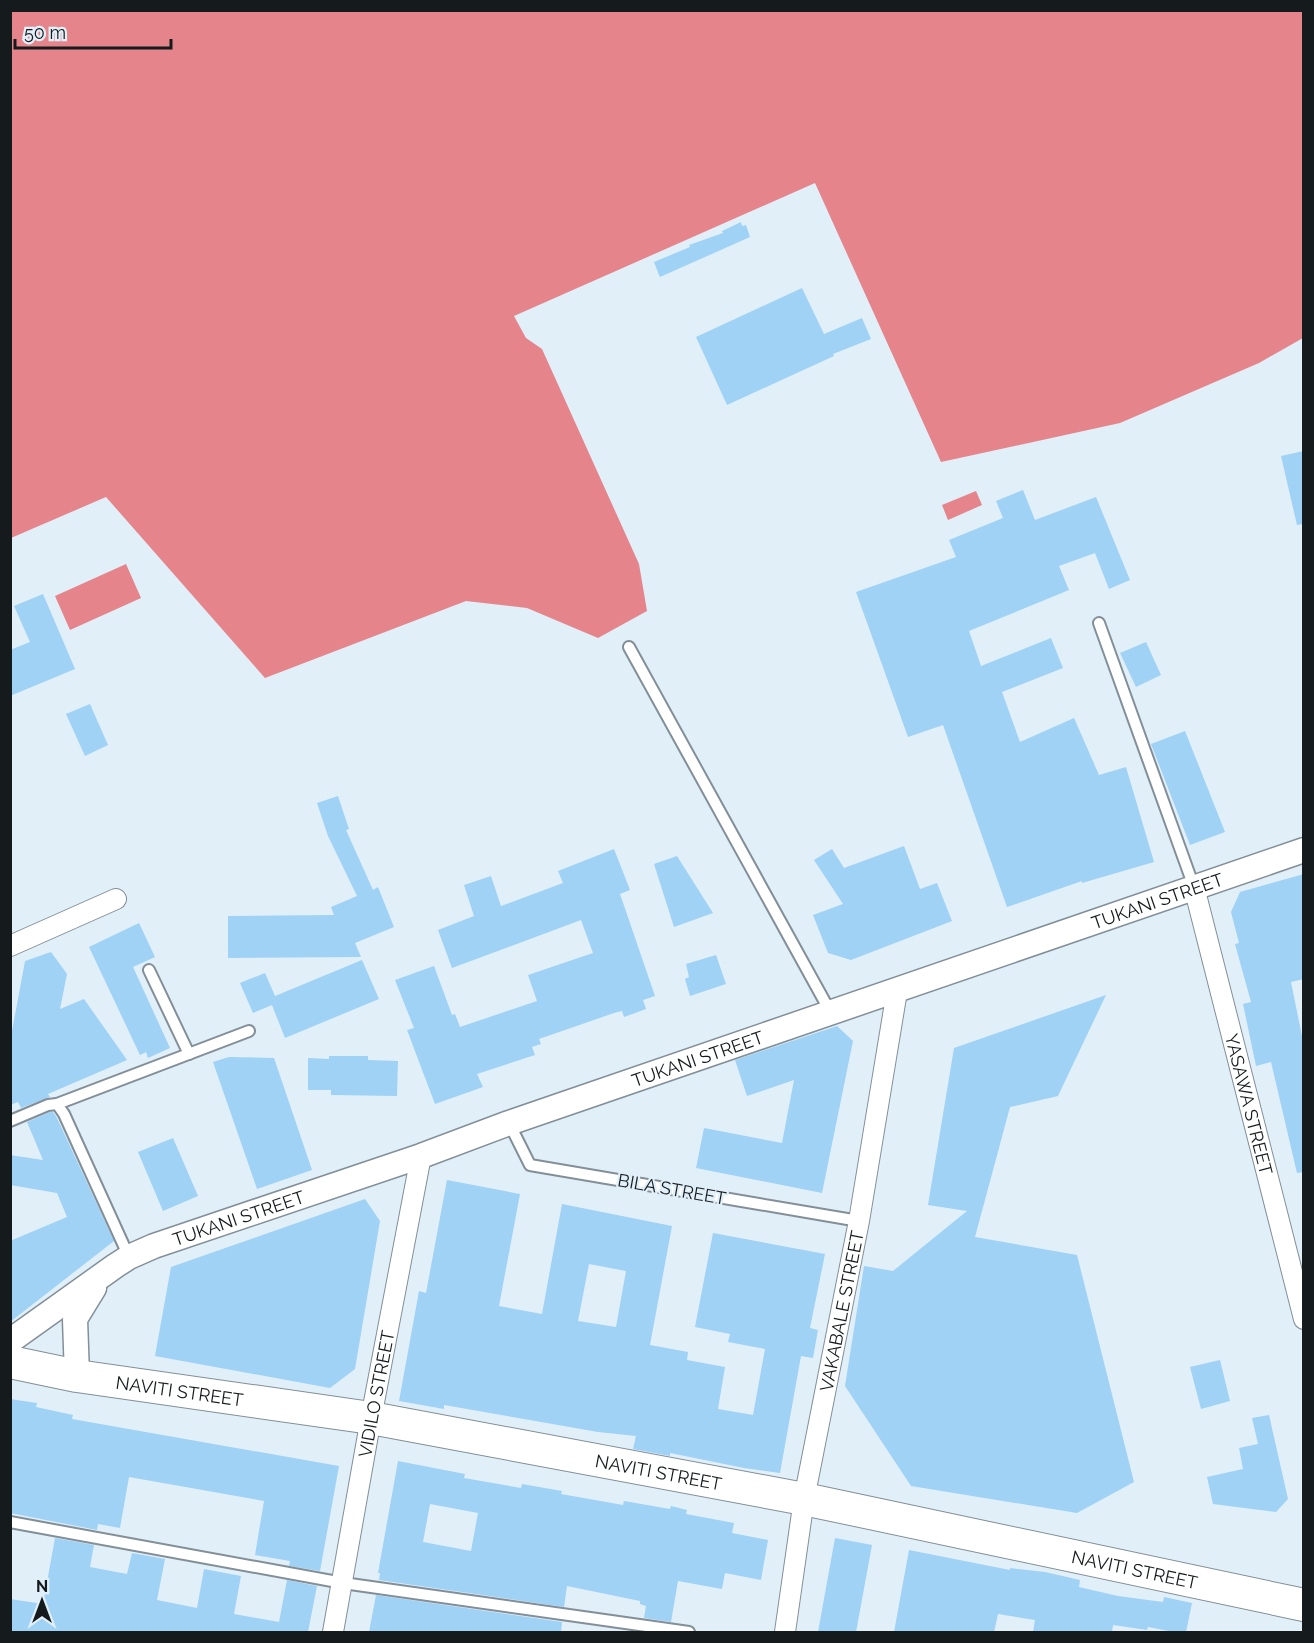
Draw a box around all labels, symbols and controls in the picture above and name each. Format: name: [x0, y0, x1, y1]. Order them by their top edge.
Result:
scale bar: [15, 12, 171, 50]
text: 50 m: [24, 22, 66, 43]
street label: TUKANI STREET: [1089, 868, 1226, 933]
street label: TUKANI STREET: [629, 1026, 766, 1091]
street label: YASAWA STREET: [1221, 1031, 1277, 1177]
street label: BILA STREET: [616, 1169, 728, 1209]
street label: TUKANI STREET: [170, 1186, 307, 1250]
street label: VAKABALE STREET: [815, 1229, 867, 1393]
street label: VIDILO STREET: [354, 1329, 398, 1459]
street label: NAVITI STREET: [115, 1371, 245, 1410]
street label: NAVITI STREET: [594, 1450, 724, 1494]
street label: NAVITI STREET: [1070, 1546, 1200, 1593]
north arrow: [12, 1571, 72, 1631]
text: N: [36, 1577, 48, 1596]

